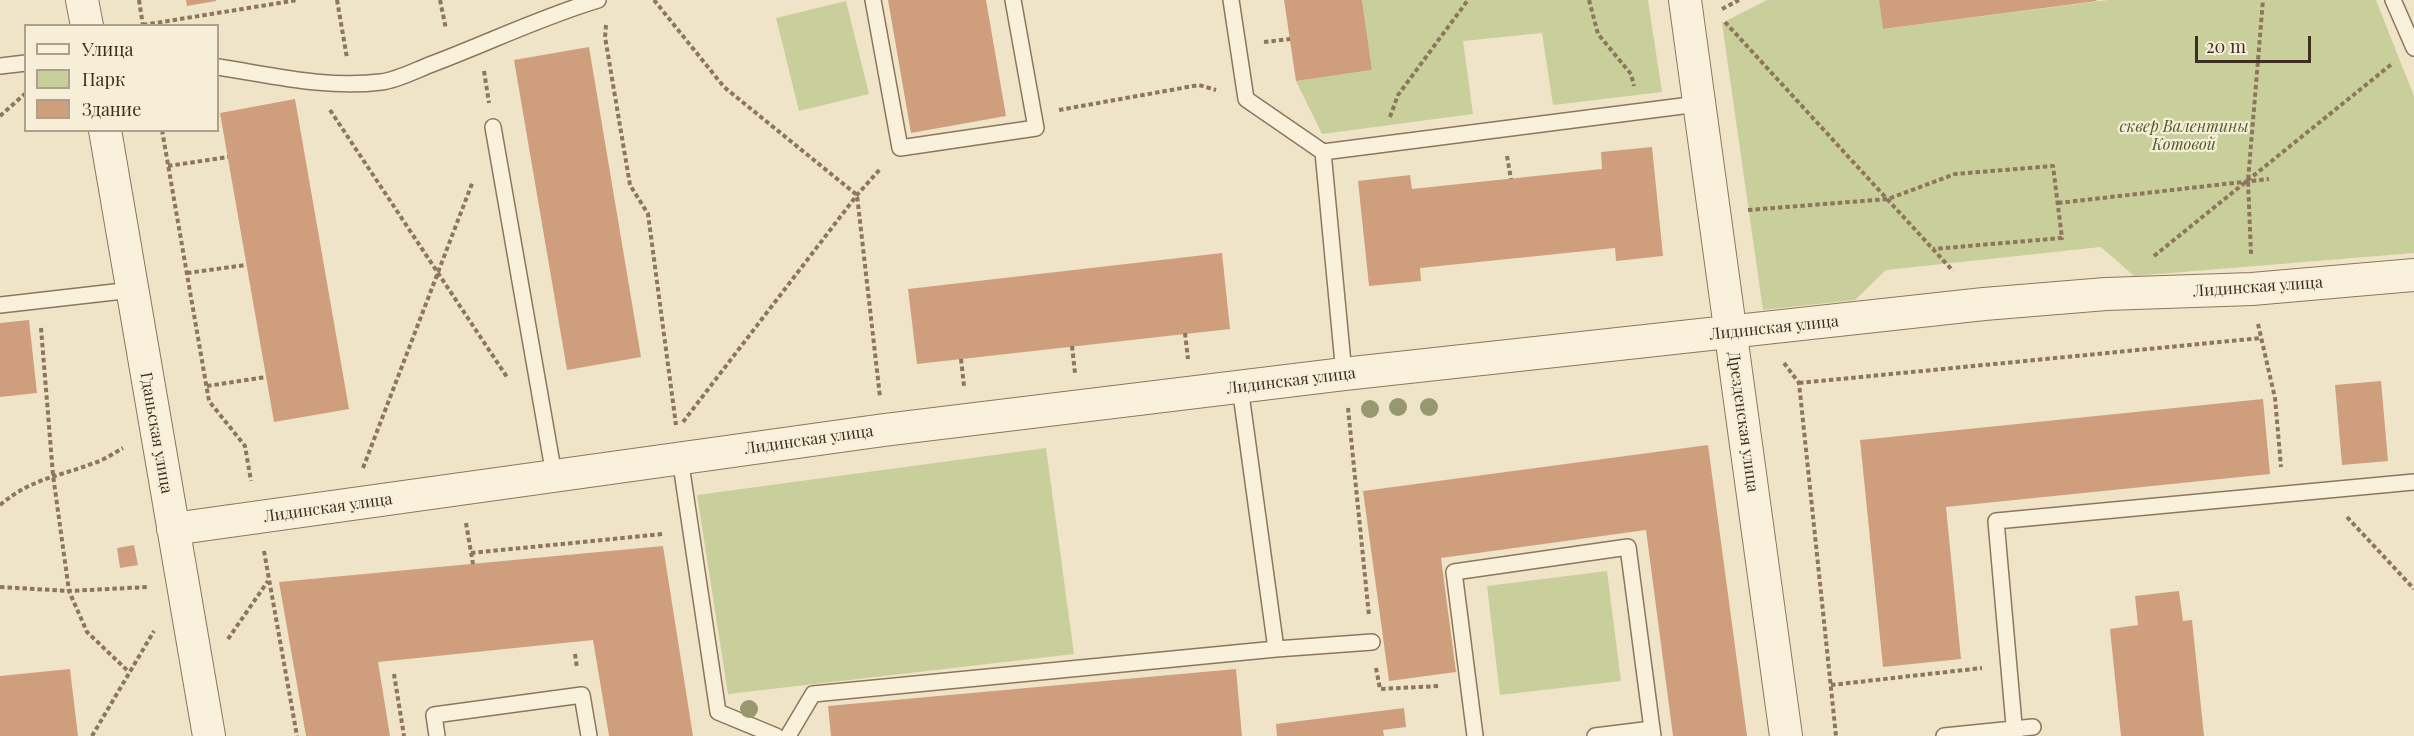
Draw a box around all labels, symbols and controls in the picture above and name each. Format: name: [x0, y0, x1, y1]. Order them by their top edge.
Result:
legend: [24, 24, 219, 132]
scale bar: [2198, 24, 2314, 62]
text: 20 m: [2206, 34, 2246, 58]
text: Улица: [82, 37, 133, 61]
text: Парк: [82, 67, 125, 91]
text: Здание: [82, 97, 141, 121]
park label: сквер Валентины Котовой: [2119, 117, 2249, 155]
street label: Лидинская улица: [2193, 273, 2323, 301]
street label: Лидинская улица: [1708, 312, 1840, 344]
street label: Дрезденская улица: [1724, 350, 1762, 494]
street label: Лидинская улица: [1225, 364, 1357, 398]
street label: Гданьская улица: [136, 371, 176, 495]
street label: Лидинская улица: [743, 421, 875, 459]
street label: Лидинская улица: [262, 489, 394, 527]

